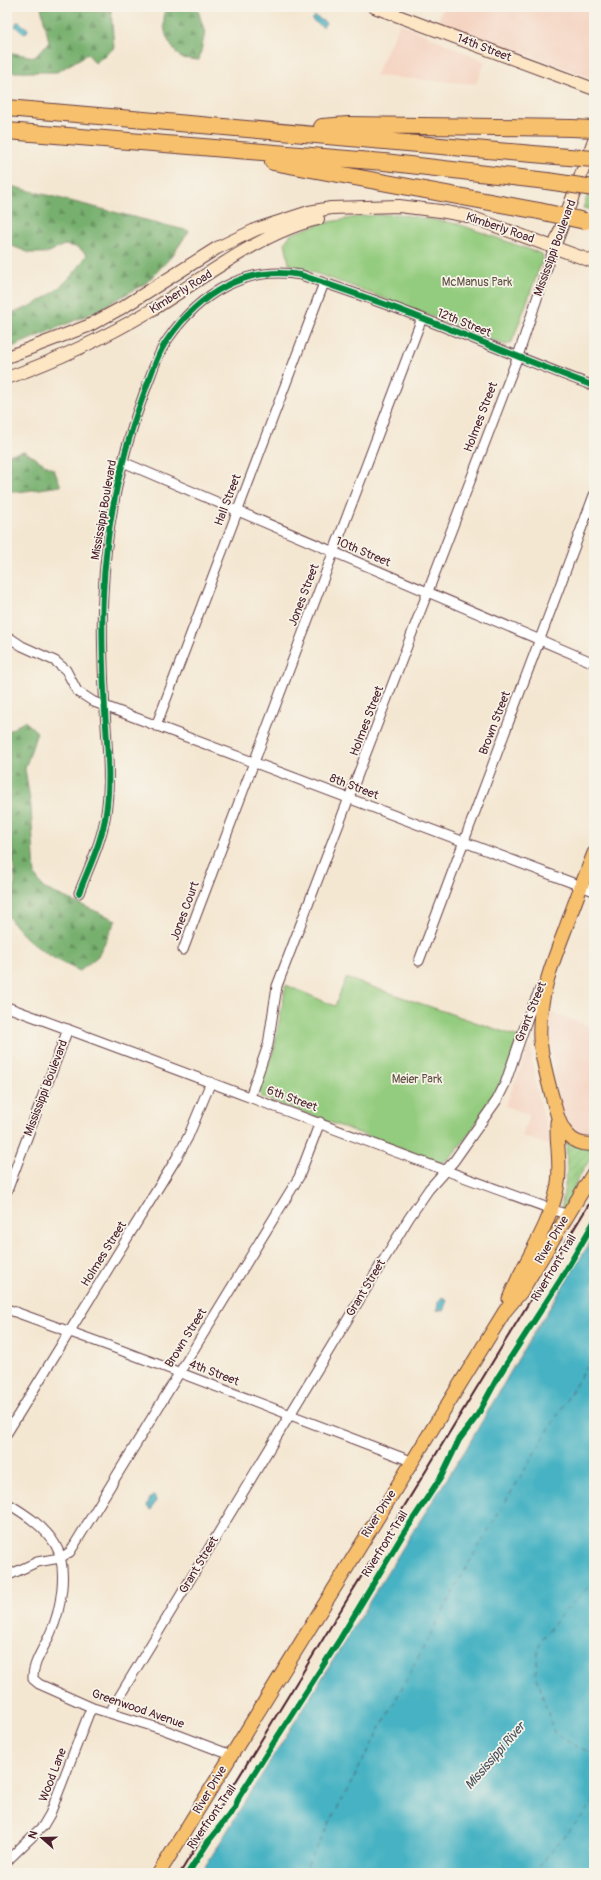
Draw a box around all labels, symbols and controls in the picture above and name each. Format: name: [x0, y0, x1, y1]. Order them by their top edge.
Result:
street label: 14th Street: [455, 31, 514, 65]
street label: Mississippi Boulevard: [531, 198, 579, 298]
street label: Kimberly Road: [464, 209, 536, 247]
street label: Kimberly Road: [147, 267, 215, 317]
park label: McManus Park: [442, 275, 512, 290]
street label: 12th Street: [435, 305, 493, 341]
street label: Holmes Street: [461, 380, 501, 454]
street label: Mississippi Boulevard: [88, 459, 120, 561]
street label: Hall Street: [211, 472, 245, 528]
street label: 10th Street: [333, 534, 393, 570]
street label: Jones Street: [285, 562, 323, 628]
street label: Holmes Street: [347, 684, 387, 758]
street label: Brown Street: [476, 689, 514, 757]
street label: 8th Street: [327, 771, 381, 803]
street label: Jones Court: [167, 879, 203, 943]
street label: Grant Street: [512, 979, 550, 1045]
street label: Mississippi Boulevard: [21, 1038, 71, 1138]
park label: Meier Park: [392, 1072, 442, 1087]
street label: 6th Street: [265, 1083, 319, 1115]
street label: River Drive: [532, 1213, 572, 1267]
street label: Holmes Street: [78, 1219, 130, 1289]
street label: Riverfront Trail: [528, 1232, 580, 1304]
street label: Grant Street: [343, 1257, 389, 1319]
street label: Brown Street: [162, 1305, 210, 1370]
street label: 4th Street: [187, 1357, 241, 1389]
street label: River Drive: [359, 1487, 400, 1541]
street label: Riverfront Trail: [359, 1508, 411, 1580]
street label: Grant Street: [176, 1534, 222, 1596]
street label: Greenwood Avenue: [90, 1686, 186, 1732]
water label: Mississippi River: [461, 1717, 530, 1793]
street label: Wood Lane: [36, 1746, 70, 1804]
street label: River Drive: [190, 1763, 230, 1817]
street label: Riverfront Trail: [184, 1782, 240, 1852]
north arrow: [22, 1818, 62, 1858]
text: N: [26, 1829, 41, 1840]

